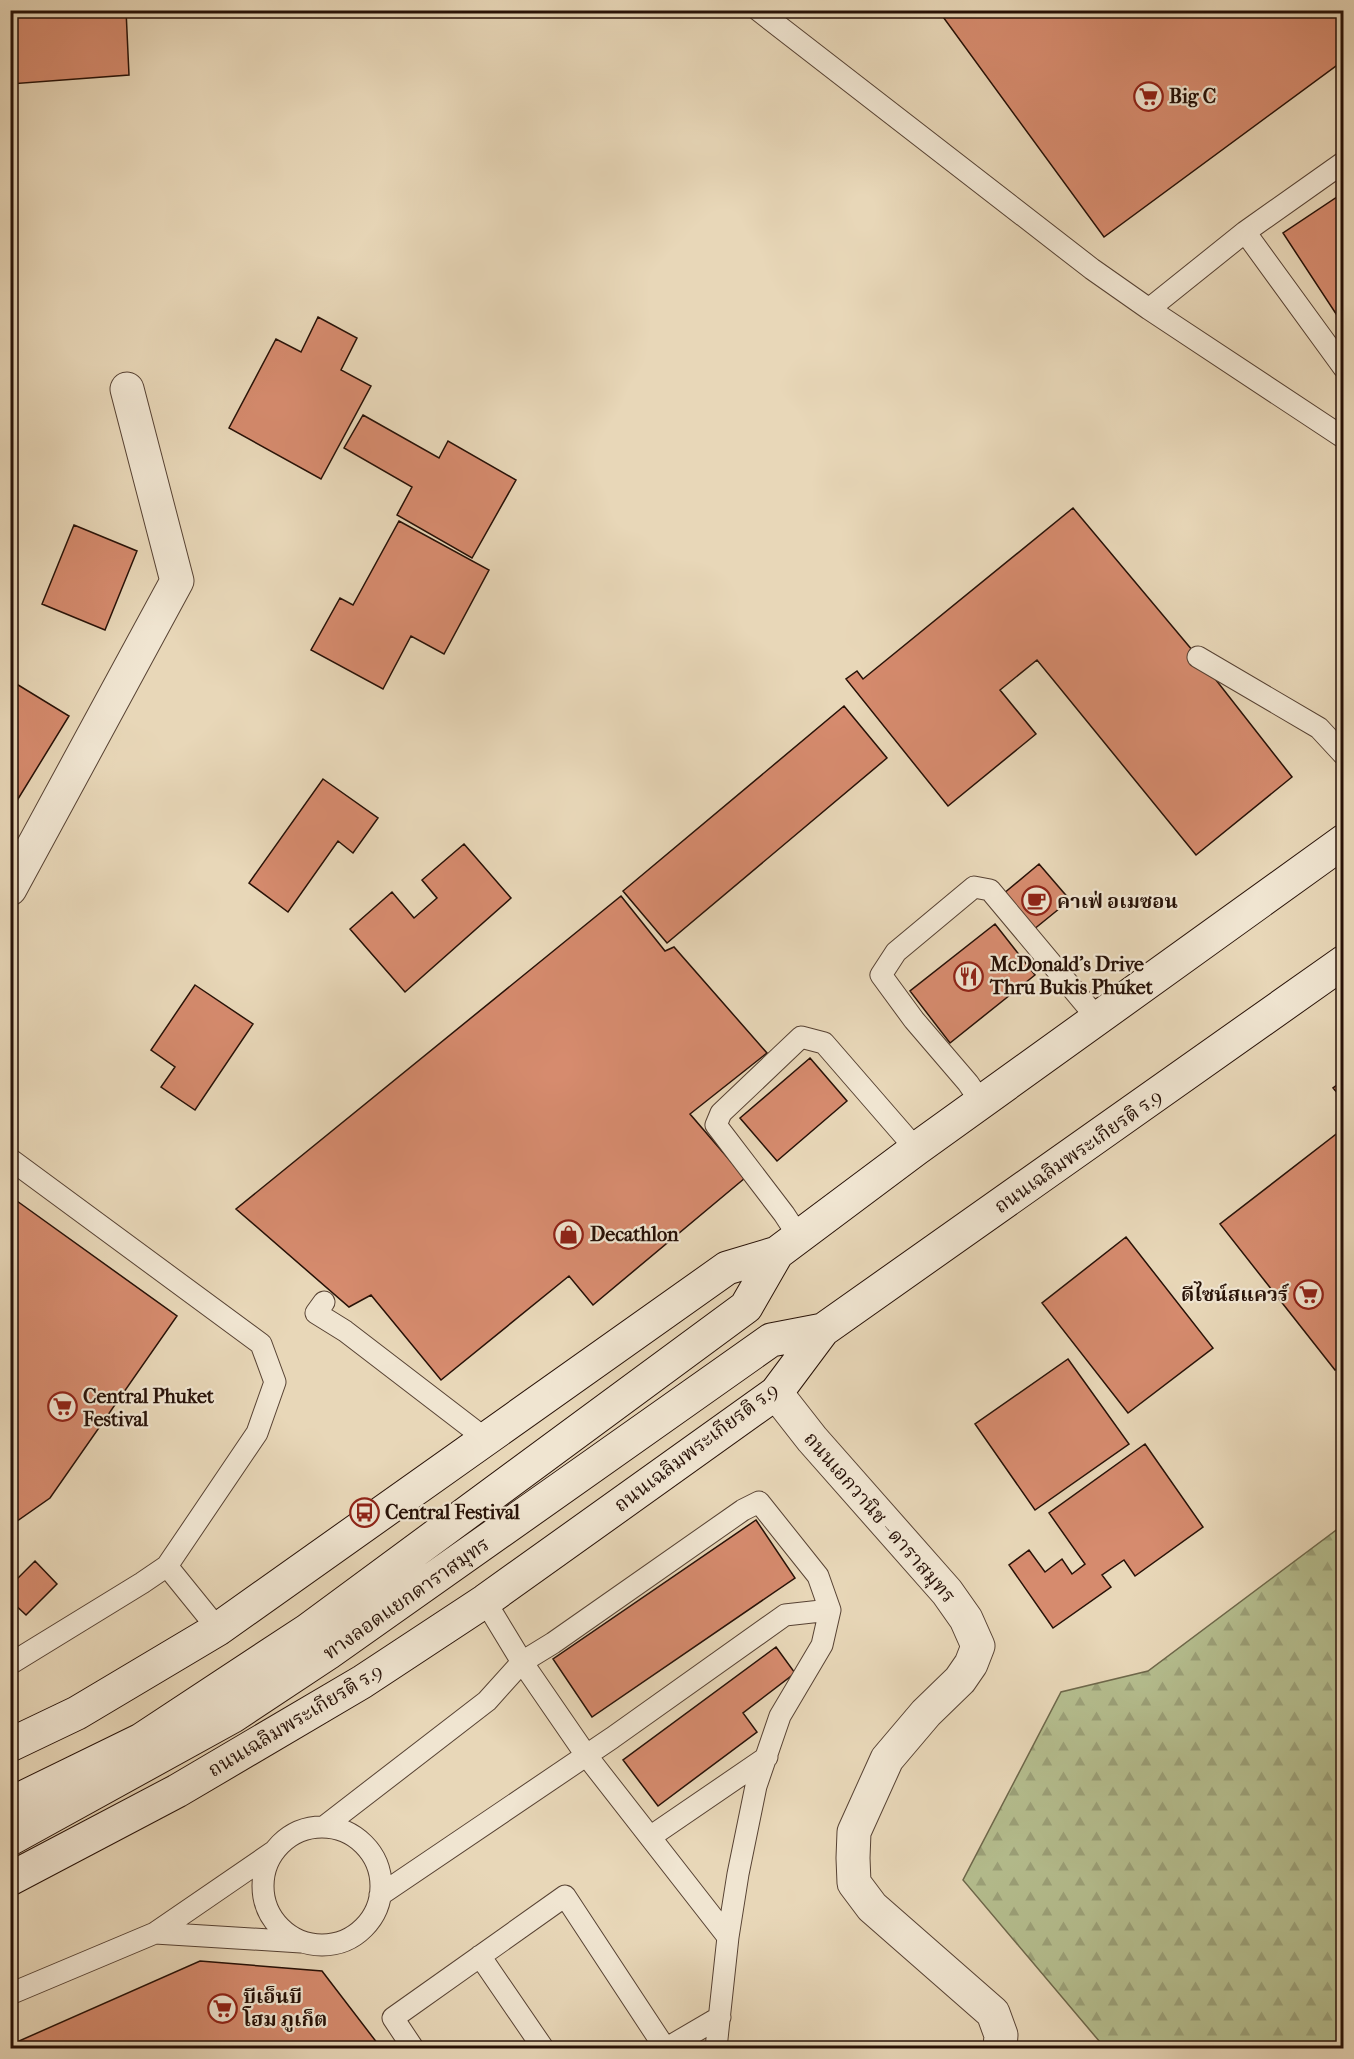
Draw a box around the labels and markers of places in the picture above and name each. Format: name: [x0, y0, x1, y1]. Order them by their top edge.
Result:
supermarket icon: Big C: [1132, 80, 1164, 112]
place label: Big C: [1169, 85, 1216, 108]
cafe icon: คาเฟ่ อเมซอน: [1020, 885, 1052, 917]
place label: คาเฟ่ อเมซอน: [1057, 890, 1178, 913]
place label: McDonald's Drive Thru Bukis Phuket: [989, 953, 1154, 999]
restaurant icon: McDonald's Drive Thru Bukis Phuket: [953, 960, 985, 992]
shop icon: Decathlon: [553, 1218, 585, 1250]
place label: Decathlon: [590, 1223, 679, 1246]
supermarket icon: ดีไซน์สแควร์: [1293, 1278, 1325, 1310]
place label: ดีไซน์สแควร์: [1181, 1281, 1290, 1306]
place label: Central Phuket Festival: [82, 1385, 215, 1431]
supermarket icon: Central Phuket Festival: [46, 1391, 78, 1423]
bus stop icon: Central Festival: [348, 1496, 380, 1528]
place label: Central Festival: [385, 1501, 520, 1524]
place label: บีเอ็นบี โฮม ภูเก็ต: [242, 1985, 327, 2032]
supermarket icon: บีเอ็นบี โฮม ภูเก็ต: [206, 1992, 238, 2024]

